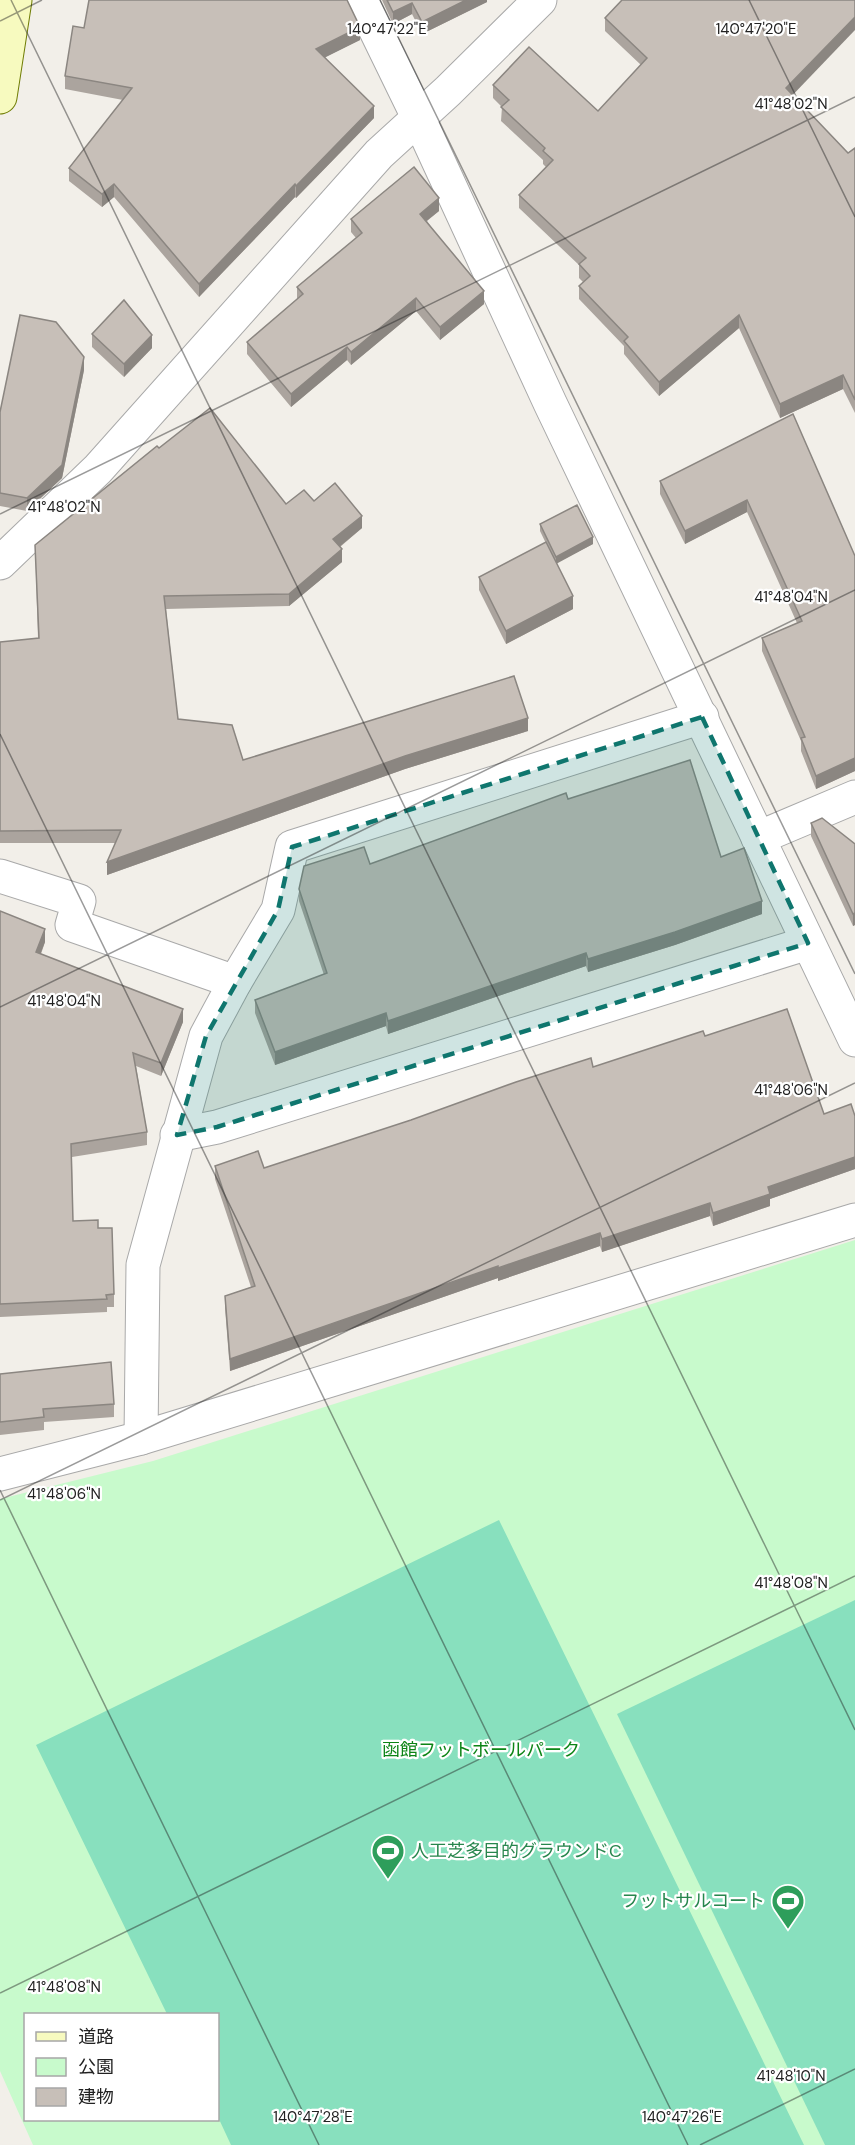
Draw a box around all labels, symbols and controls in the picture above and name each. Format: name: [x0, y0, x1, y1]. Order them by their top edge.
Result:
text: 140°47'22"E: [347, 19, 427, 39]
text: 140°47'20"E: [716, 19, 796, 39]
text: 41°48'02"N: [754, 94, 828, 114]
text: 41°48'02"N: [27, 497, 101, 517]
text: 41°48'04"N: [754, 587, 828, 607]
text: 41°48'04"N: [27, 991, 101, 1011]
text: 41°48'06"N: [754, 1080, 828, 1100]
text: 41°48'06"N: [27, 1484, 101, 1504]
text: 41°48'08"N: [754, 1573, 828, 1593]
park label: 函館フットボールパーク: [382, 1738, 580, 1762]
sports icon: 人工芝多目的グラウンドC: [370, 1833, 406, 1880]
place label: 人工芝多目的グラウンドC: [411, 1839, 622, 1863]
sports icon: フットサルコート: [770, 1883, 806, 1930]
place label: フットサルコート: [621, 1889, 765, 1913]
text: 41°48'08"N: [27, 1977, 101, 1997]
legend: [24, 2013, 219, 2121]
text: 道路: [78, 2025, 114, 2049]
text: 公園: [78, 2055, 114, 2079]
text: 41°48'10"N: [756, 2066, 826, 2086]
text: 建物: [78, 2085, 114, 2109]
text: 140°47'28"E: [273, 2107, 353, 2127]
text: 140°47'26"E: [642, 2107, 722, 2127]

